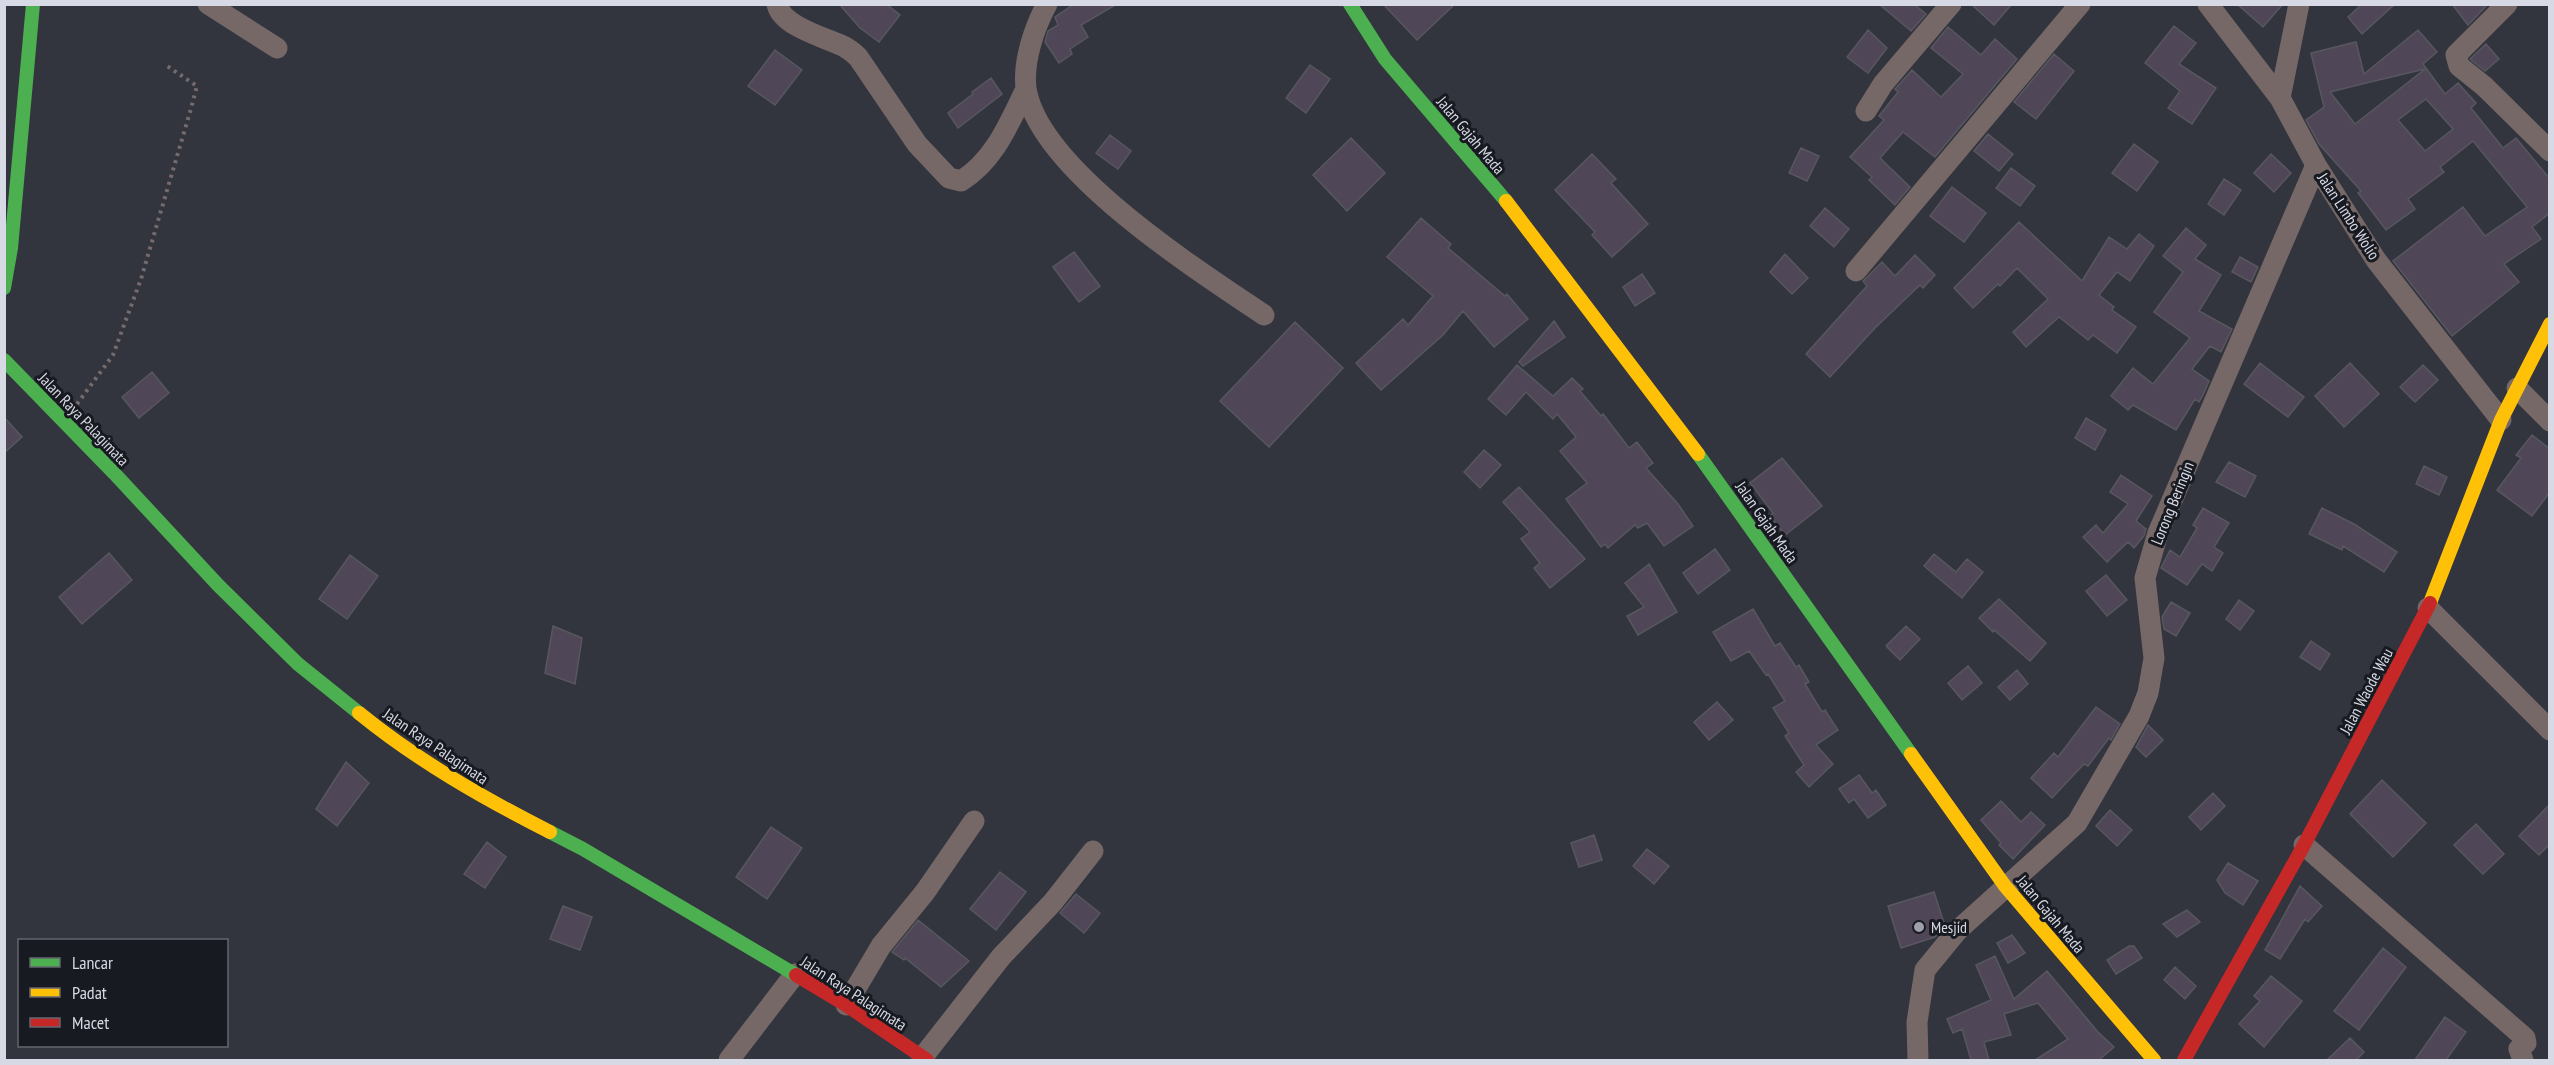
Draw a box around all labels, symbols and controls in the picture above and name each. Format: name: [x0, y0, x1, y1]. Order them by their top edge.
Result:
street label: Jalan Gajah Mada: [1432, 91, 1509, 178]
street label: Jalan Limbo Wolio: [2313, 168, 2385, 263]
street label: Jalan Raya Palagimata: [34, 367, 134, 470]
street label: Lorong Beringin: [2146, 459, 2198, 547]
street label: Jalan Gajah Mada: [1731, 476, 1803, 567]
street label: Jalan Waode Wau: [2335, 645, 2397, 738]
street label: Jalan Raya Palagimata: [379, 703, 492, 788]
street label: Jalan Gajah Mada: [2012, 870, 2089, 957]
place label: Mesjid: [1931, 917, 1967, 937]
marker: Mesjid: [1912, 920, 1926, 934]
legend: [18, 939, 228, 1047]
text: Lancar: [72, 951, 113, 974]
street label: Jalan Raya Palagimata: [797, 951, 911, 1035]
text: Padat: [72, 981, 107, 1004]
text: Macet: [72, 1011, 109, 1034]

